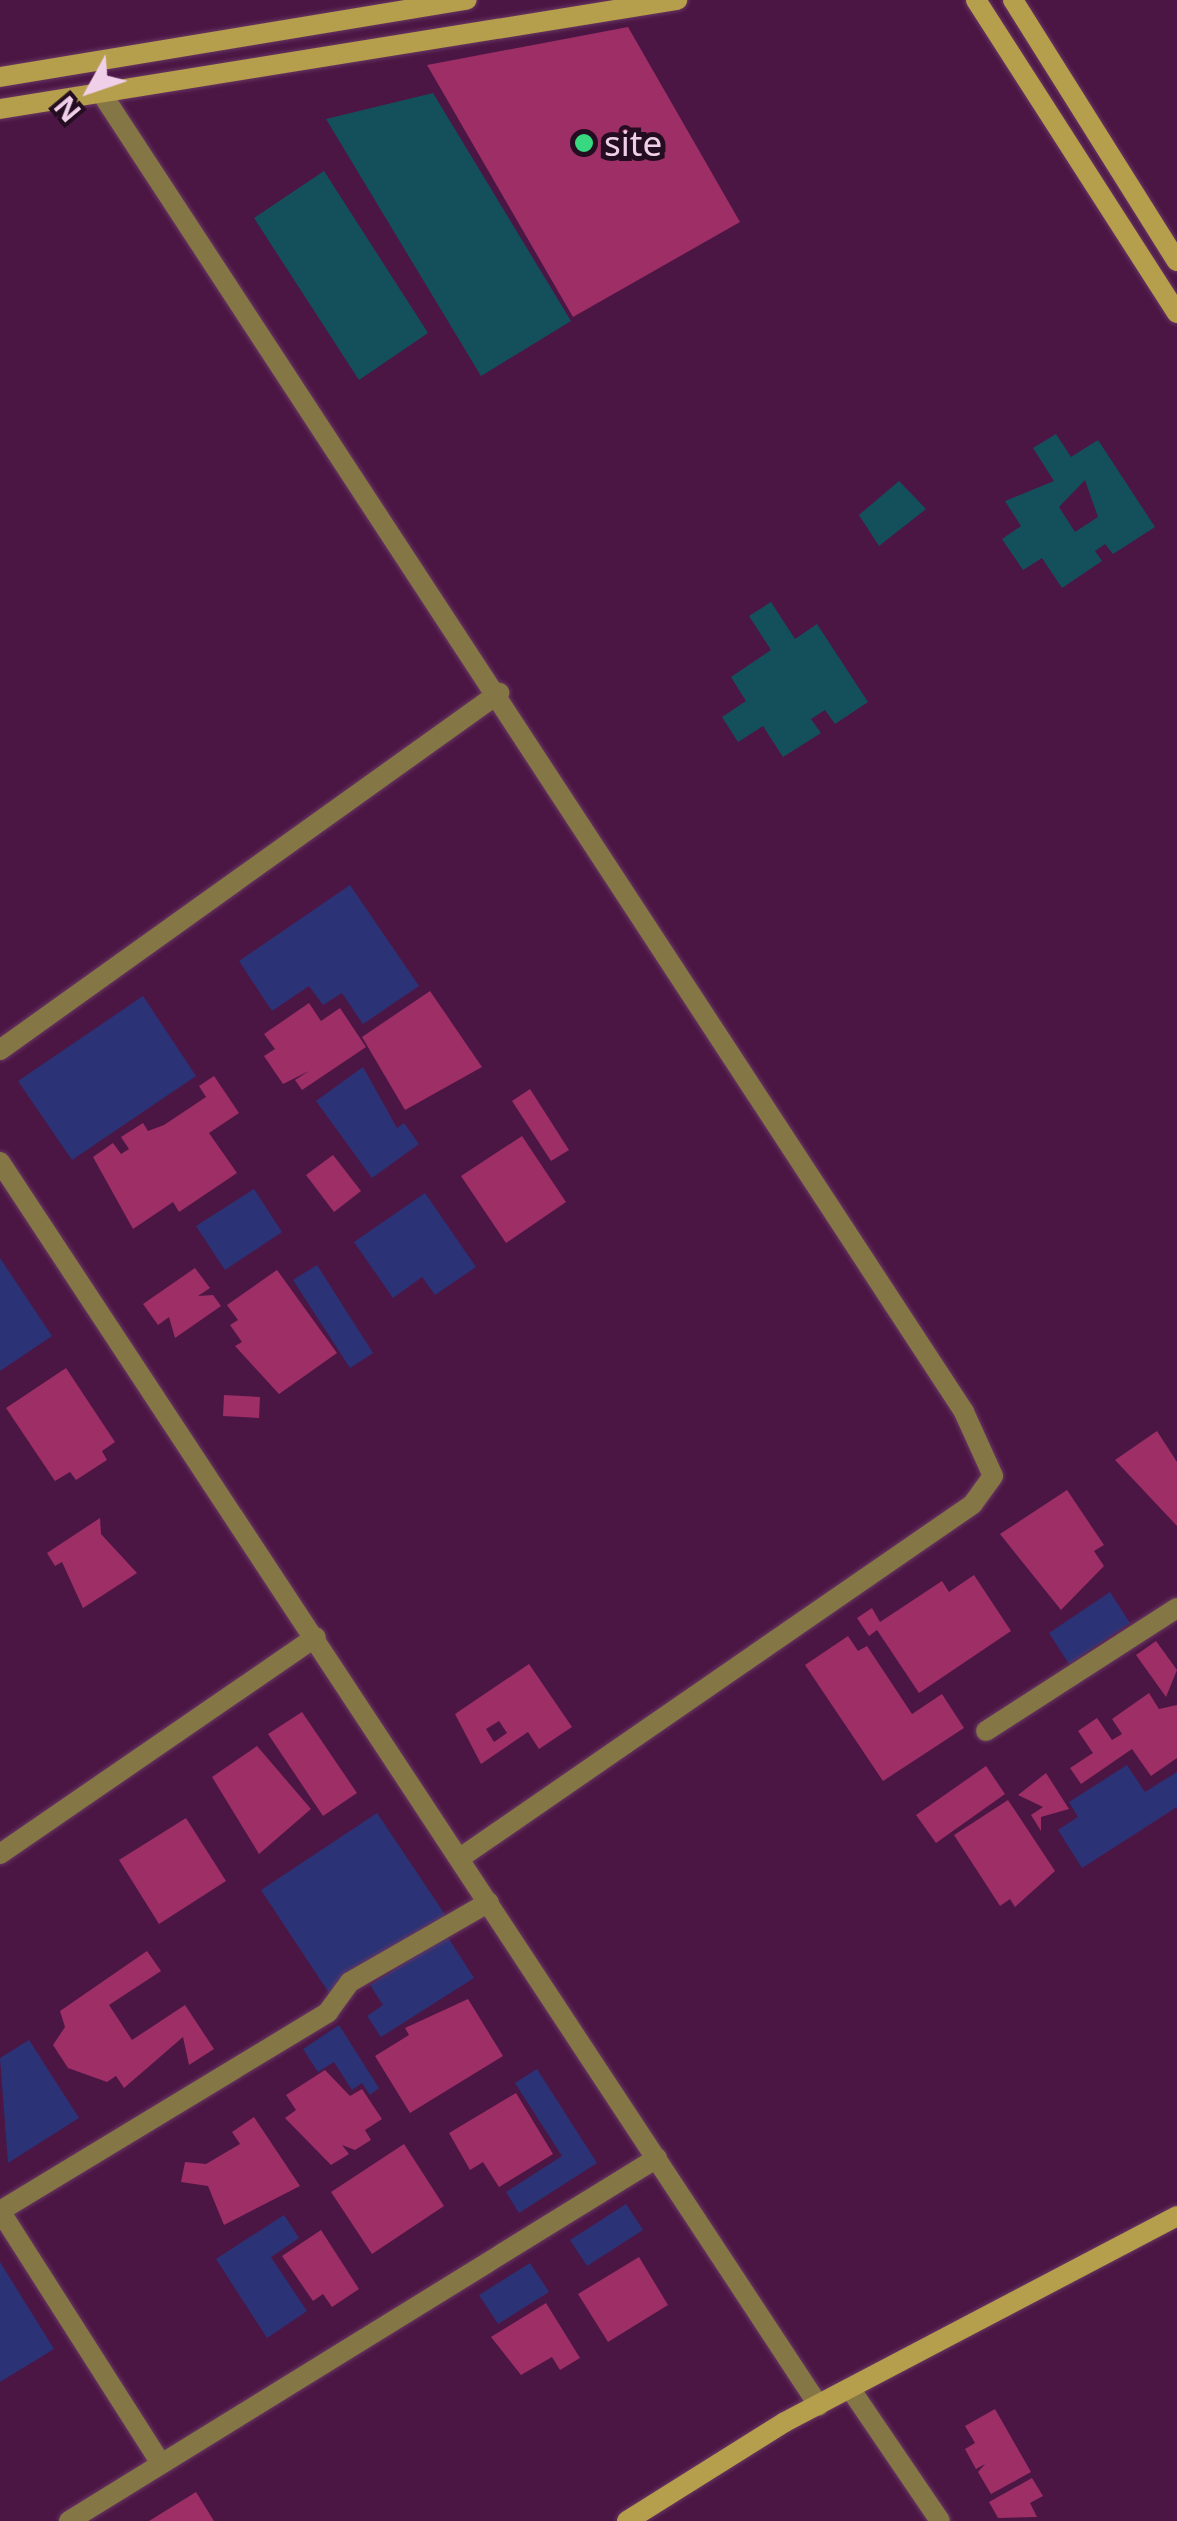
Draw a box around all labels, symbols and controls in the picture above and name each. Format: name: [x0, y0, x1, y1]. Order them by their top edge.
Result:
north arrow: [40, 40, 140, 140]
text: N: [45, 88, 89, 130]
place label: site: [604, 122, 662, 164]
marker: site: [573, 132, 595, 154]

